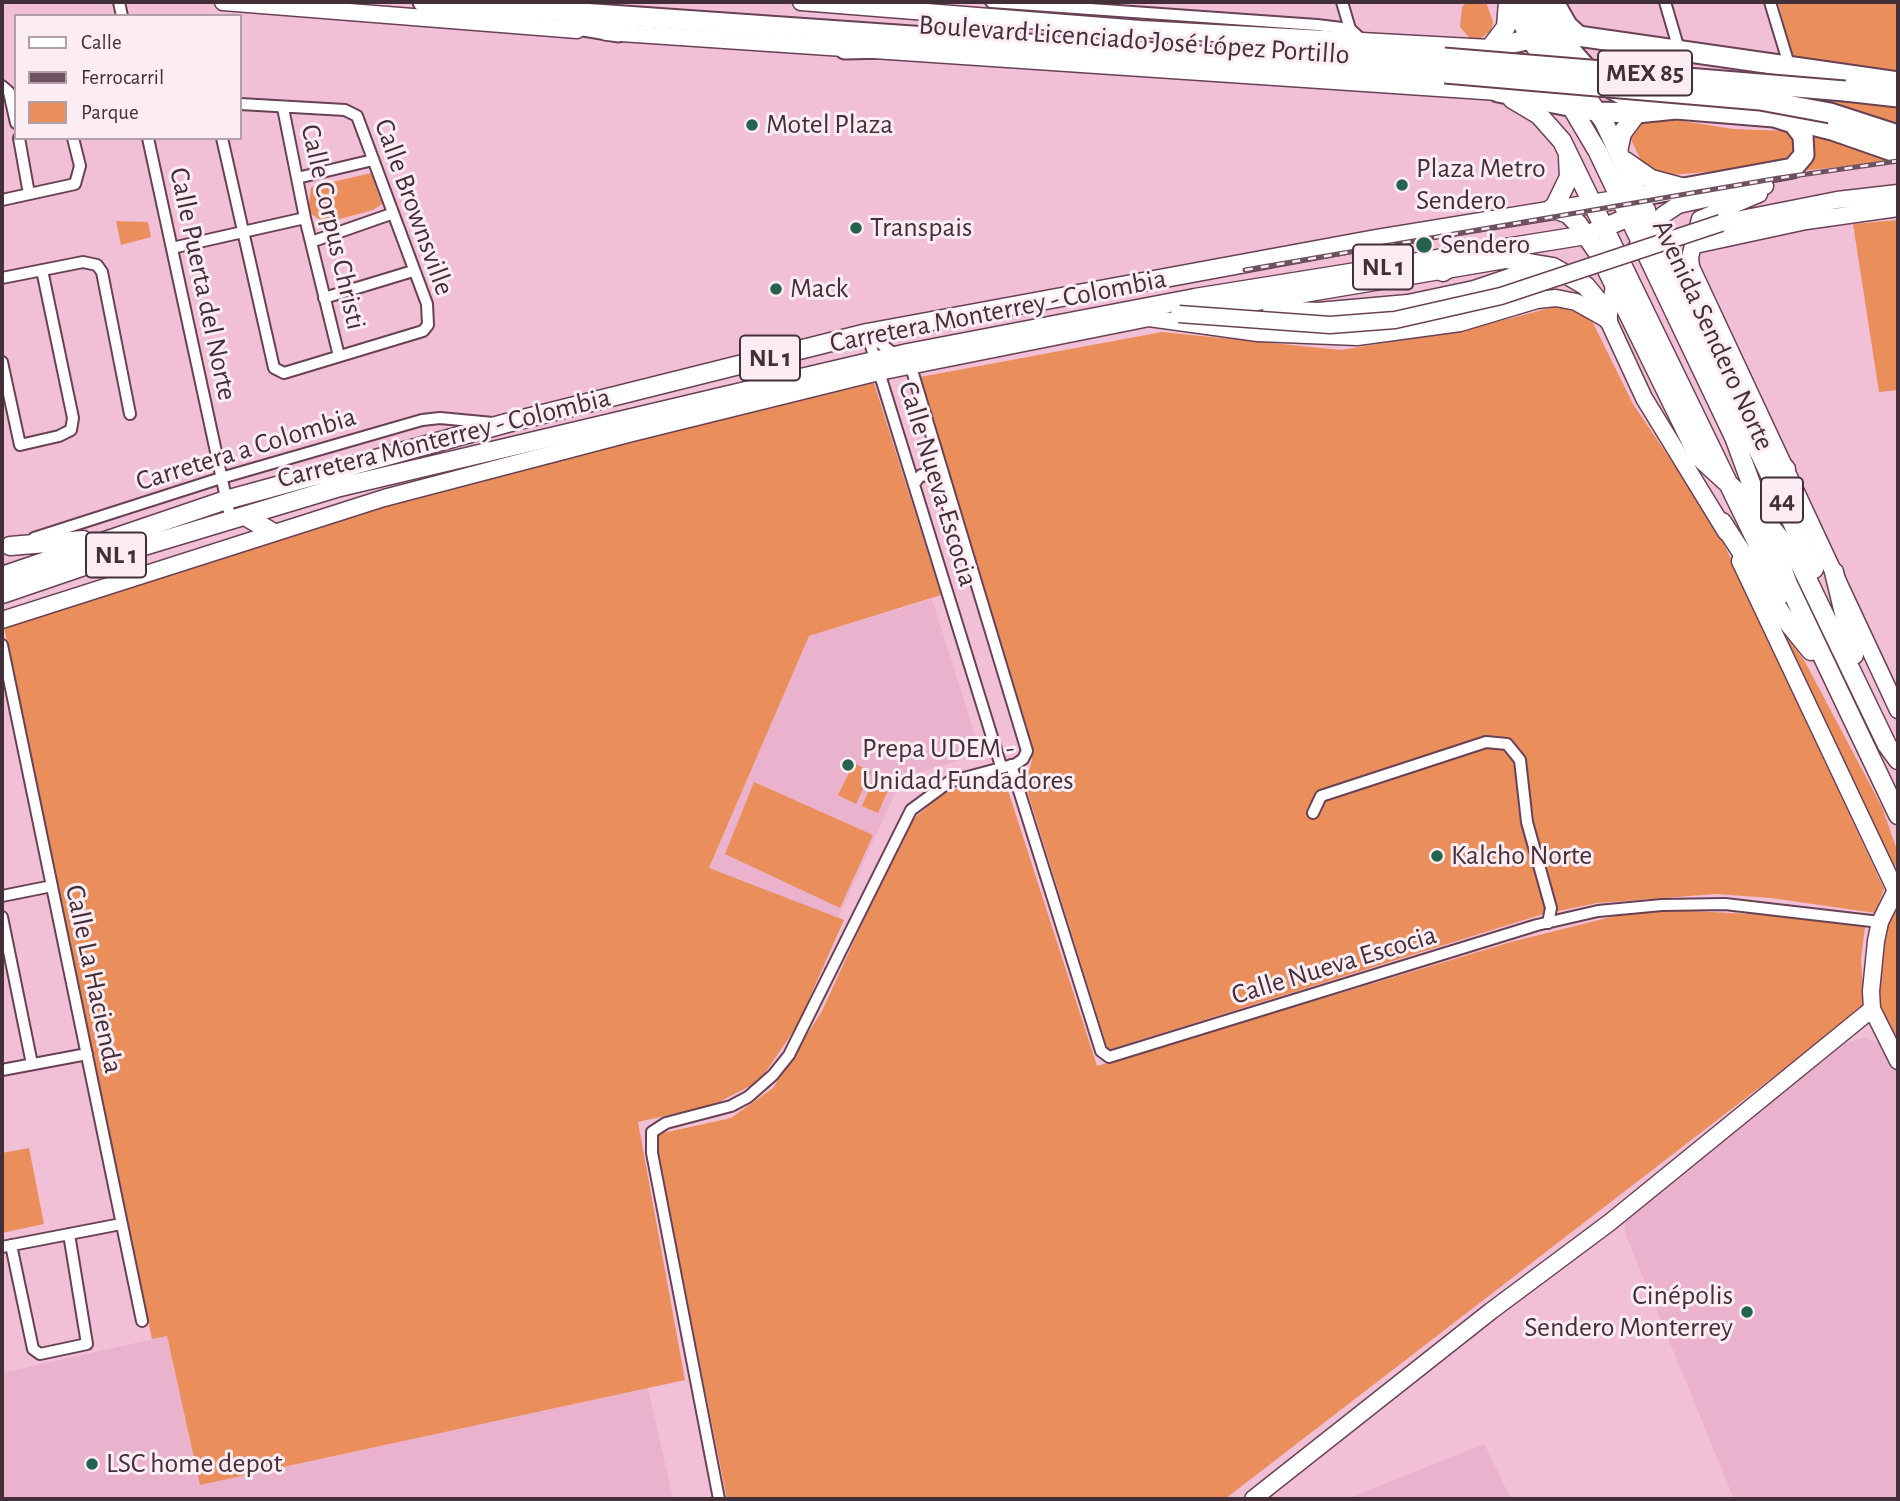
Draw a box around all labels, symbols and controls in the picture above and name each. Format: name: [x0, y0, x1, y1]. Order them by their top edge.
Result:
street label: Boulevard Licenciado José López Portillo: [917, 8, 1351, 72]
legend: [14, 14, 242, 140]
text: Calle: [81, 32, 122, 53]
road number: MEX 85: [1598, 50, 1692, 96]
text: Ferrocarril: [81, 67, 164, 88]
text: Parque: [81, 102, 139, 123]
place label: Motel Plaza: [766, 108, 893, 142]
street label: Calle Brownsville: [367, 114, 461, 300]
marker: Motel Plaza: [744, 117, 760, 133]
street label: Calle Corpus Christi: [293, 121, 373, 333]
place label: Plaza Metro Sendero: [1416, 152, 1546, 218]
street label: Calle Puerta del Norte: [162, 165, 244, 403]
marker: Plaza Metro Sendero: [1394, 177, 1410, 193]
place label: Transpais: [870, 211, 972, 245]
street label: Avenida Sendero Norte: [1645, 214, 1781, 456]
marker: Transpais: [848, 220, 864, 236]
place label: Sendero: [1440, 228, 1530, 262]
marker: Sendero: [1414, 235, 1434, 255]
road number: NL 1: [1353, 244, 1413, 290]
street label: Carretera Monterrey - Colombia: [827, 262, 1169, 360]
place label: Mack: [790, 272, 848, 306]
marker: Mack: [768, 281, 784, 297]
road number: NL 1: [740, 336, 800, 380]
street label: Calle Nueva Escocia: [891, 377, 985, 591]
street label: Carretera Monterrey - Colombia: [274, 380, 614, 496]
street label: Carretera a Colombia: [132, 400, 360, 498]
road number: 44: [1761, 478, 1803, 522]
road number: NL 1: [86, 533, 146, 578]
place label: Prepa UDEM - Unidad Fundadores: [862, 732, 1074, 798]
marker: Prepa UDEM - Unidad Fundadores: [840, 757, 856, 773]
place label: Kalcho Norte: [1451, 839, 1592, 873]
marker: Kalcho Norte: [1429, 848, 1445, 864]
street label: Calle La Hacienda: [58, 882, 130, 1076]
street label: Calle Nueva Escocia: [1227, 918, 1441, 1012]
place label: Cinépolis Sendero Monterrey: [1524, 1279, 1733, 1345]
marker: Cinépolis Sendero Monterrey: [1739, 1304, 1755, 1320]
place label: LSC home depot: [106, 1447, 282, 1481]
marker: LSC home depot: [84, 1456, 100, 1472]

